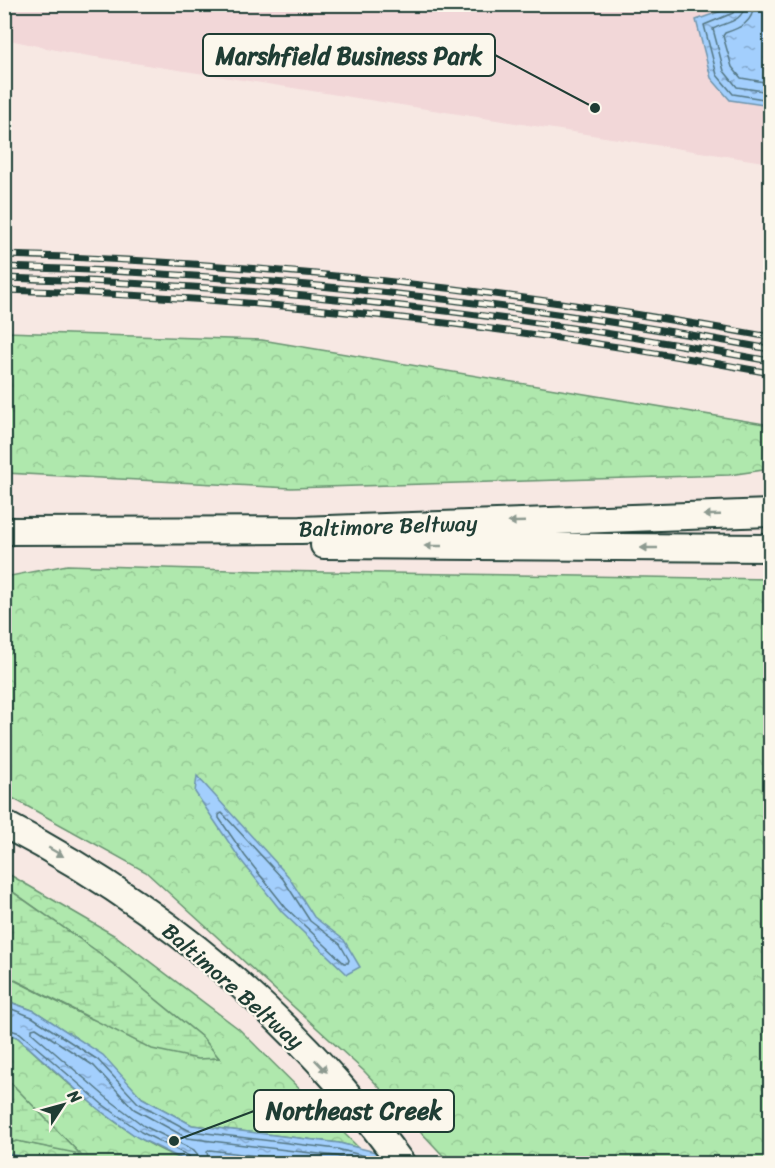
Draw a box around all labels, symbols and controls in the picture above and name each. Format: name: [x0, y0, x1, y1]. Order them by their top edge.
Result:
callout: Marshfield Business Park: [203, 34, 495, 76]
text: Marshfield Business Park: [215, 35, 483, 77]
street label: Baltimore Beltway: [298, 503, 479, 549]
one-way arrow: [703, 510, 722, 520]
one-way arrow: [508, 517, 527, 527]
one-way arrow: [424, 541, 443, 551]
one-way arrow: [640, 543, 659, 552]
one-way arrow: [48, 847, 65, 857]
street label: Baltimore Beltway: [153, 913, 314, 1060]
one-way arrow: [314, 1058, 328, 1073]
north arrow: [33, 1075, 93, 1135]
text: N: [59, 1083, 90, 1110]
callout: Northeast Creek: [254, 1090, 454, 1132]
text: Northeast Creek: [265, 1090, 443, 1132]

